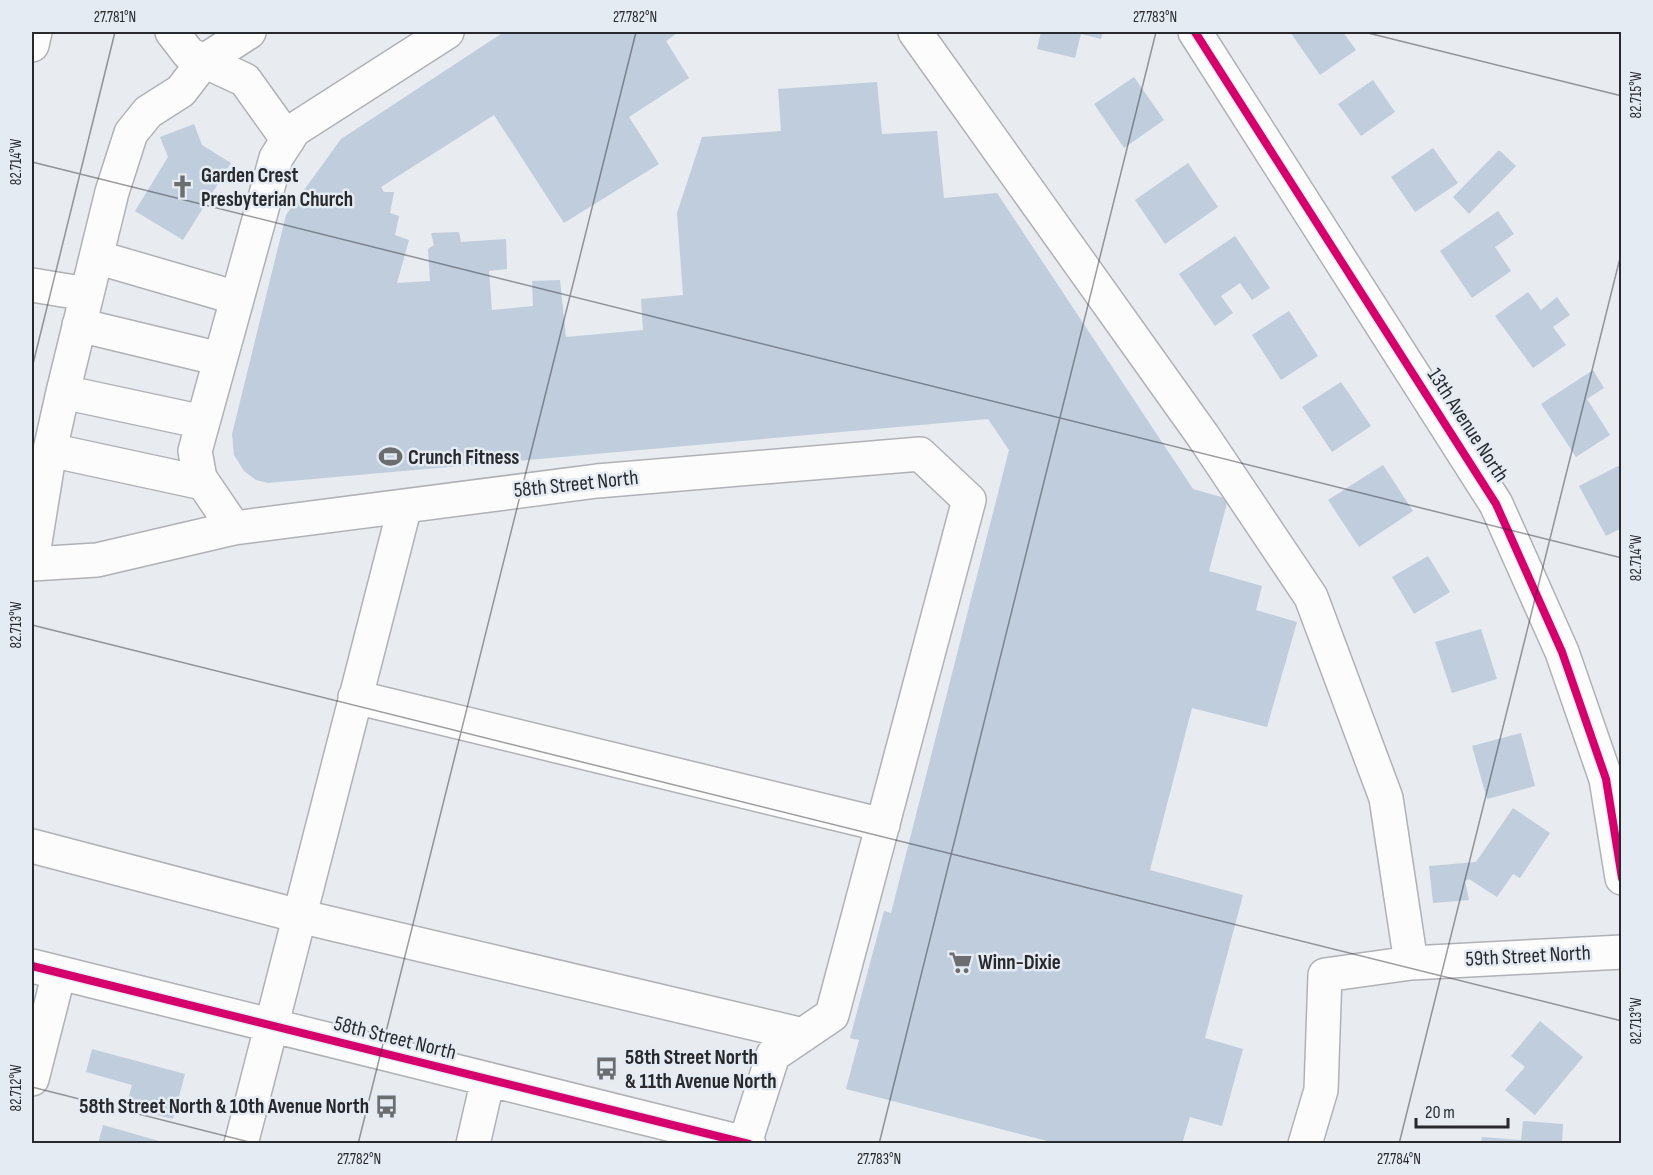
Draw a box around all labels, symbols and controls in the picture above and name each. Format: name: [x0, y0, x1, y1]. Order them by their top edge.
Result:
text: 27.781°N: [94, 8, 136, 27]
text: 27.782°N: [613, 8, 657, 27]
text: 27.783°N: [1133, 8, 1177, 27]
text: 82.715°W: [1627, 71, 1646, 118]
text: 82.714°W: [7, 138, 26, 185]
place label: Garden Crest Presbyterian Church: [201, 163, 353, 212]
church icon: Garden Crest Presbyterian Church: [170, 174, 196, 200]
street label: 13th Avenue North: [1422, 363, 1514, 487]
sports icon: Crunch Fitness: [377, 444, 403, 470]
place label: Crunch Fitness: [408, 445, 519, 470]
street label: 58th Street North: [512, 465, 640, 503]
text: 82.714°W: [1627, 534, 1646, 581]
text: 82.713°W: [7, 601, 26, 649]
street label: 59th Street North: [1465, 940, 1591, 972]
supermarket icon: Winn-Dixie: [947, 949, 973, 975]
place label: Winn-Dixie: [978, 950, 1061, 975]
text: 82.713°W: [1627, 997, 1646, 1045]
street label: 58th Street North: [331, 1011, 459, 1065]
place label: 58th Street North & 11th Avenue North: [625, 1045, 777, 1094]
bus stop icon: 58th Street North & 11th Avenue North: [594, 1056, 620, 1082]
text: 82.712°W: [7, 1064, 26, 1112]
scale bar: [1416, 1091, 1508, 1129]
bus stop icon: 58th Street North & 10th Avenue North: [374, 1093, 400, 1119]
place label: 58th Street North & 10th Avenue North: [79, 1094, 369, 1119]
text: 20 m: [1425, 1102, 1455, 1123]
text: 27.782°N: [337, 1150, 381, 1169]
text: 27.783°N: [857, 1150, 901, 1169]
text: 27.784°N: [1377, 1150, 1421, 1169]

